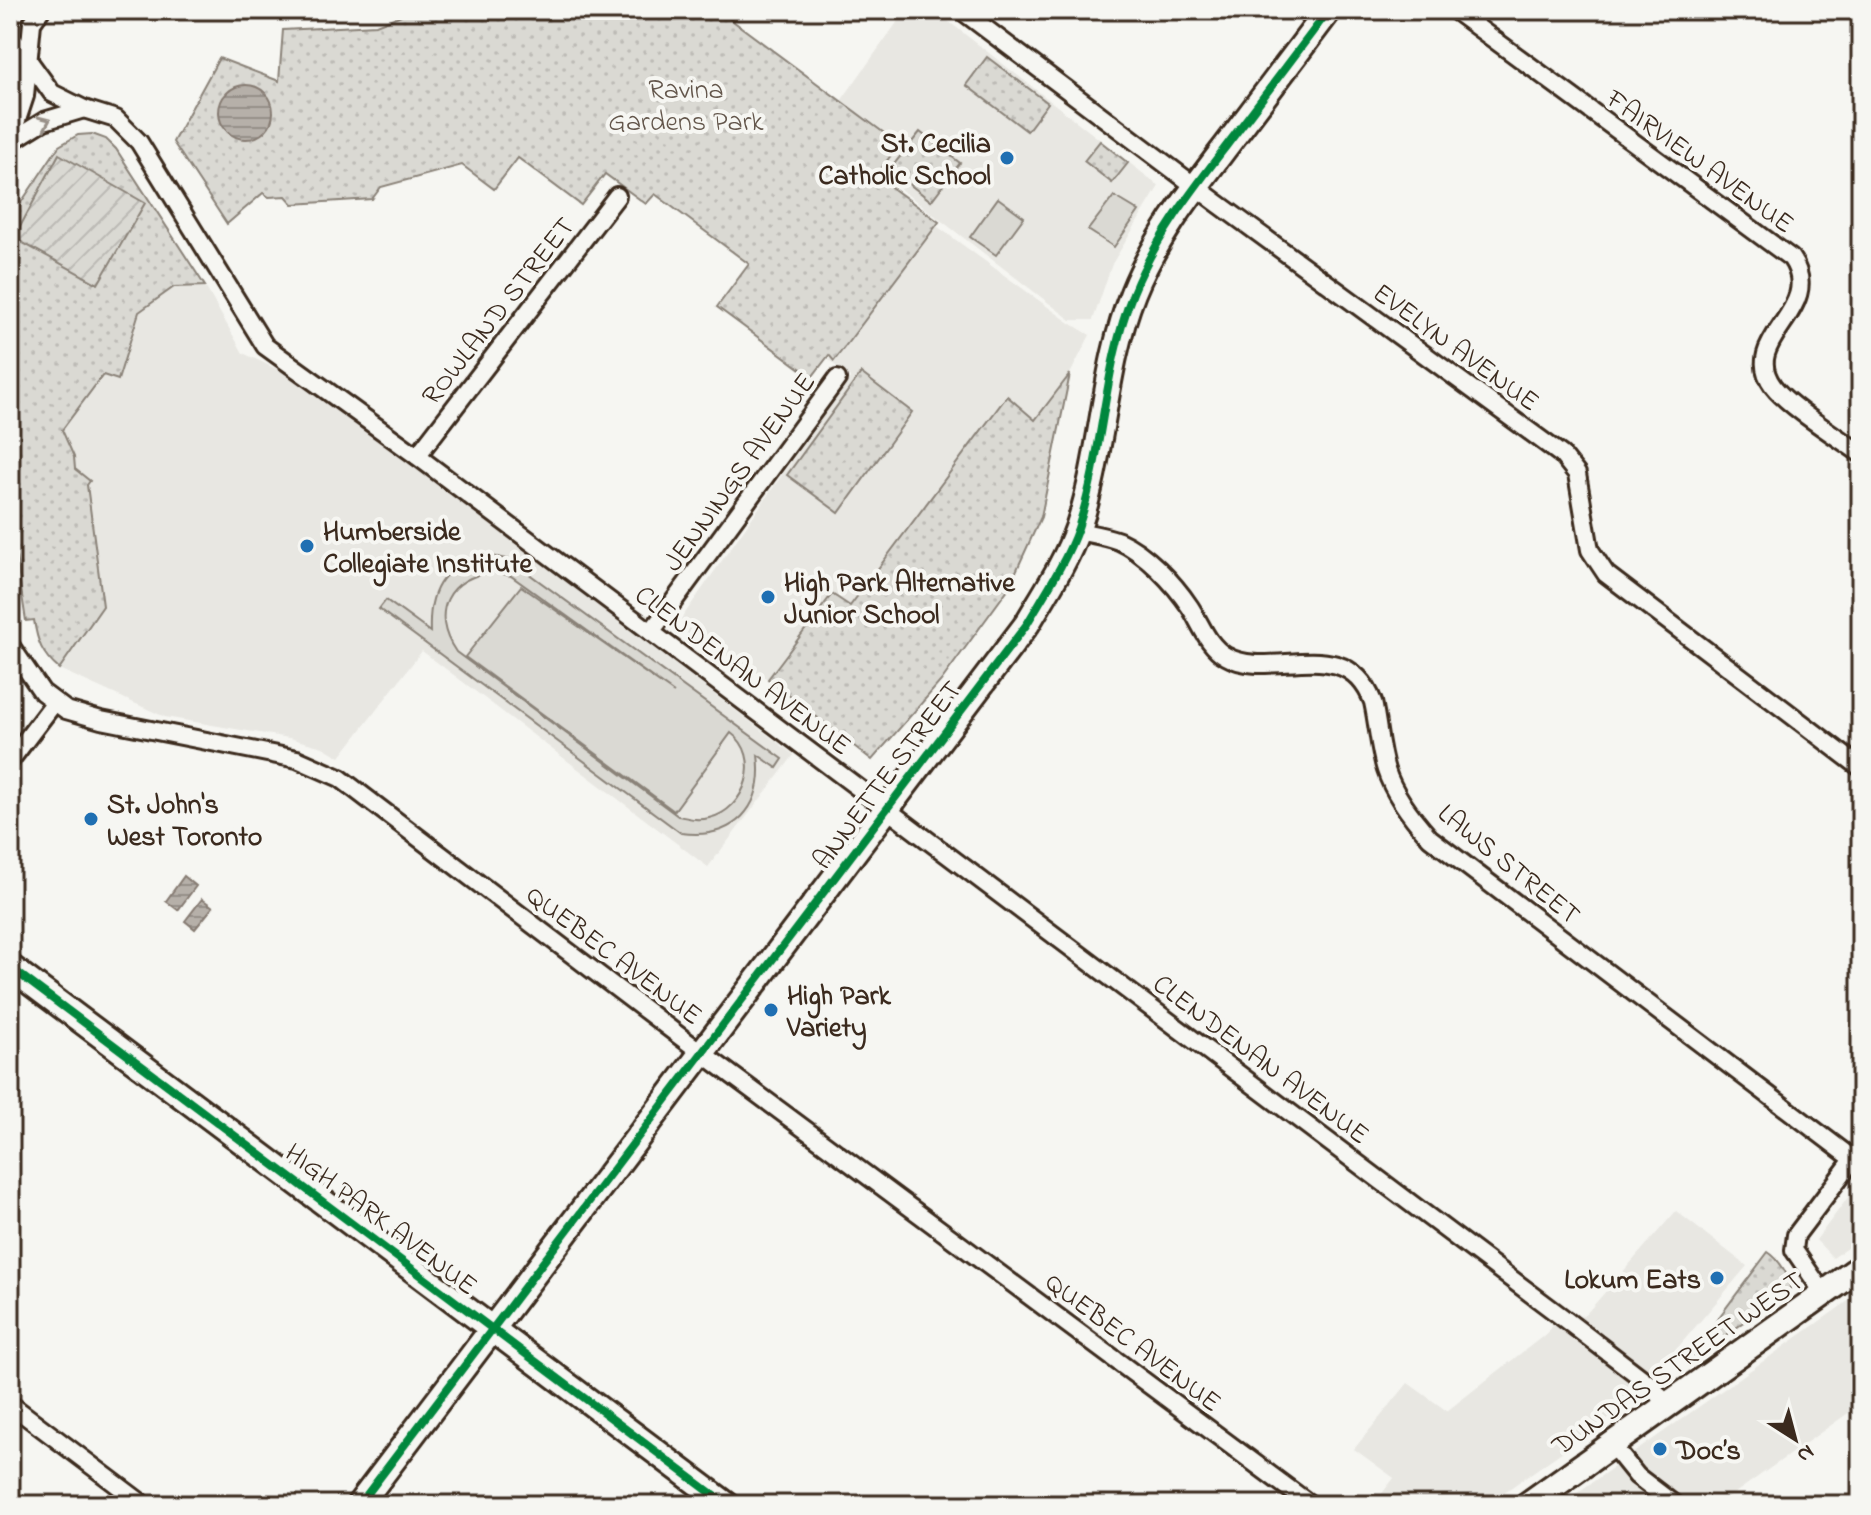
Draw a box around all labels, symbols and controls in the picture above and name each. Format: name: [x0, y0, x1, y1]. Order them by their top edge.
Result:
park label: Ravina Gardens Park: [608, 71, 764, 144]
street label: FAIRVIEW AVENUE: [1596, 80, 1802, 245]
one-way arrow: [37, 116, 52, 132]
place label: St. Cecilia Catholic School: [818, 125, 991, 198]
marker: St. Cecilia Catholic School: [998, 149, 1016, 167]
street label: ROWLAND STREET: [413, 209, 587, 415]
street label: EVELYN AVENUE: [1363, 274, 1547, 423]
street label: JENNINGS AVENUE: [654, 365, 827, 581]
place label: Humberside Collegiate Institute: [323, 513, 534, 587]
marker: Humberside Collegiate Institute: [298, 537, 316, 555]
place label: High Park Alternative Junior School: [784, 564, 1016, 637]
street label: CLENDENAN AVENUE: [625, 577, 859, 767]
marker: High Park Alternative Junior School: [759, 588, 777, 606]
street label: ANNETTE STREET: [804, 673, 974, 879]
place label: St. John's West Toronto: [107, 786, 262, 859]
street label: LAWS STREET: [1427, 795, 1588, 936]
marker: St. John's West Toronto: [82, 810, 100, 828]
street label: QUEBEC AVENUE: [516, 877, 710, 1037]
street label: CLENDENAN AVENUE: [1143, 966, 1377, 1156]
place label: High Park Variety: [786, 977, 891, 1050]
marker: High Park Variety: [762, 1001, 780, 1019]
street label: HIGH PARK AVENUE: [275, 1134, 485, 1307]
place label: Lokum Eats: [1564, 1261, 1701, 1302]
street label: DUNDAS STREET WEST: [1545, 1262, 1809, 1462]
street label: QUEBEC AVENUE: [1035, 1264, 1229, 1424]
marker: Lokum Eats: [1708, 1269, 1726, 1287]
north arrow: [1755, 1399, 1835, 1479]
place label: Doc’s: [1674, 1432, 1741, 1473]
marker: Doc’s: [1651, 1440, 1669, 1458]

